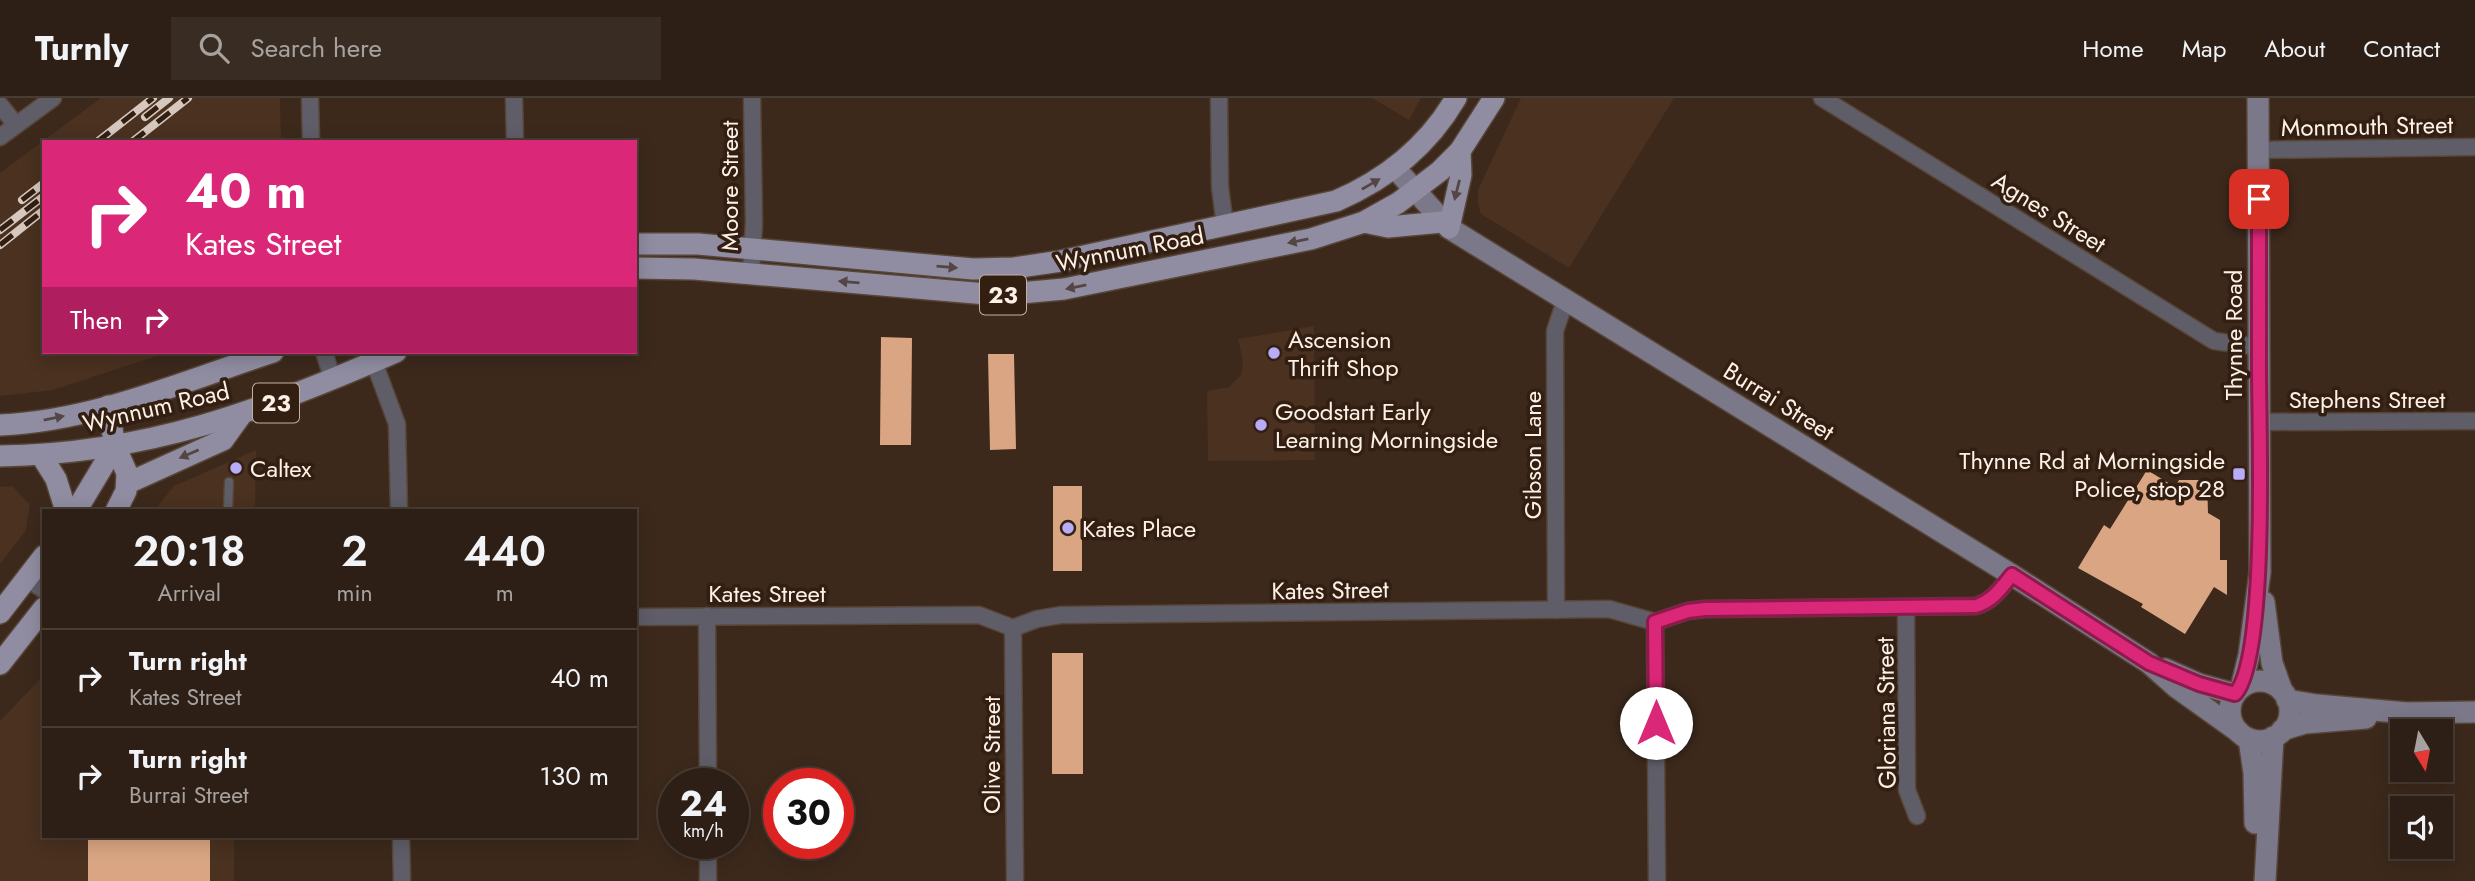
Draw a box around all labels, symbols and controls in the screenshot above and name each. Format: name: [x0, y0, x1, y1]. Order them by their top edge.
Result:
search box: [171, 17, 661, 80]
text: Turnly: [35, 25, 129, 72]
icon: search: [195, 29, 233, 67]
text: Search here: [251, 29, 382, 67]
text: Home: [2082, 31, 2144, 66]
text: Map: [2182, 31, 2226, 66]
text: About: [2264, 31, 2325, 66]
text: Contact: [2363, 31, 2440, 66]
street label: Monmouth Street: [2281, 107, 2454, 145]
street label: Moore Street: [712, 121, 747, 251]
text: 40 m: [185, 156, 307, 226]
street label: Agnes Street: [1985, 163, 2113, 261]
icon: right: [70, 168, 161, 259]
pin: [2229, 169, 2289, 229]
one-way arrow: [1361, 178, 1380, 190]
one-way arrow: [1451, 179, 1462, 201]
icon: arrive: [2240, 180, 2278, 218]
street label: Wynnum Road: [1053, 218, 1207, 280]
text: Kates Street: [185, 221, 341, 267]
one-way arrow: [1287, 236, 1309, 247]
one-way arrow: [937, 262, 959, 273]
street label: Thynne Road: [2216, 270, 2251, 400]
one-way arrow: [838, 276, 860, 287]
road number: 23: [980, 276, 1026, 314]
one-way arrow: [1064, 281, 1086, 292]
text: Then: [70, 301, 123, 339]
icon: right: [137, 301, 175, 339]
place label: Ascension Thrift Shop: [1288, 322, 1399, 385]
marker: Ascension Thrift Shop: [1266, 345, 1282, 361]
street label: Burrai Street: [1717, 353, 1841, 449]
street label: Wynnum Road: [79, 373, 233, 441]
street label: Stephens Street: [2289, 382, 2446, 417]
road number: 23: [253, 384, 299, 422]
street label: Gibson Lane: [1515, 391, 1550, 519]
place label: Goodstart Early Learning Morningside: [1275, 394, 1498, 457]
one-way arrow: [43, 413, 65, 424]
marker: Goodstart Early Learning Morningside: [1253, 417, 1269, 433]
place label: Thynne Rd at Morningside Police, stop 28: [1959, 443, 2225, 506]
one-way arrow: [178, 449, 199, 460]
place label: Caltex: [250, 451, 312, 486]
marker: Caltex: [228, 460, 244, 476]
marker: Thynne Rd at Morningside Police, stop 28: [2231, 466, 2247, 482]
place label: Kates Place: [1082, 511, 1196, 546]
marker: Kates Place: [1060, 520, 1076, 536]
text: 20:18: [133, 521, 246, 582]
text: 2: [341, 521, 368, 582]
text: 440: [463, 521, 546, 582]
street label: Kates Street: [1271, 571, 1389, 609]
text: Arrival: [158, 576, 221, 610]
text: min: [336, 576, 372, 610]
text: m: [496, 576, 514, 610]
street label: Kates Street: [708, 576, 826, 611]
street label: Gloriana Street: [1867, 637, 1905, 789]
text: Turn right: [129, 642, 247, 680]
icon: right: [70, 659, 108, 697]
text: 40 m: [550, 659, 609, 697]
text: Kates Street: [129, 680, 241, 714]
position arrow: [1619, 686, 1693, 760]
street label: Olive Street: [974, 696, 1009, 814]
north arrow: [2390, 719, 2454, 782]
map controls: [2390, 719, 2453, 859]
text: Turn right: [129, 740, 247, 778]
icon: right: [70, 757, 108, 795]
text: 130 m: [539, 757, 609, 795]
speed limit sign: 30: [763, 768, 854, 859]
text: Burrai Street: [129, 778, 249, 812]
text: 24: [680, 779, 727, 829]
button: sound: [2390, 796, 2453, 859]
text: km/h: [683, 818, 724, 844]

